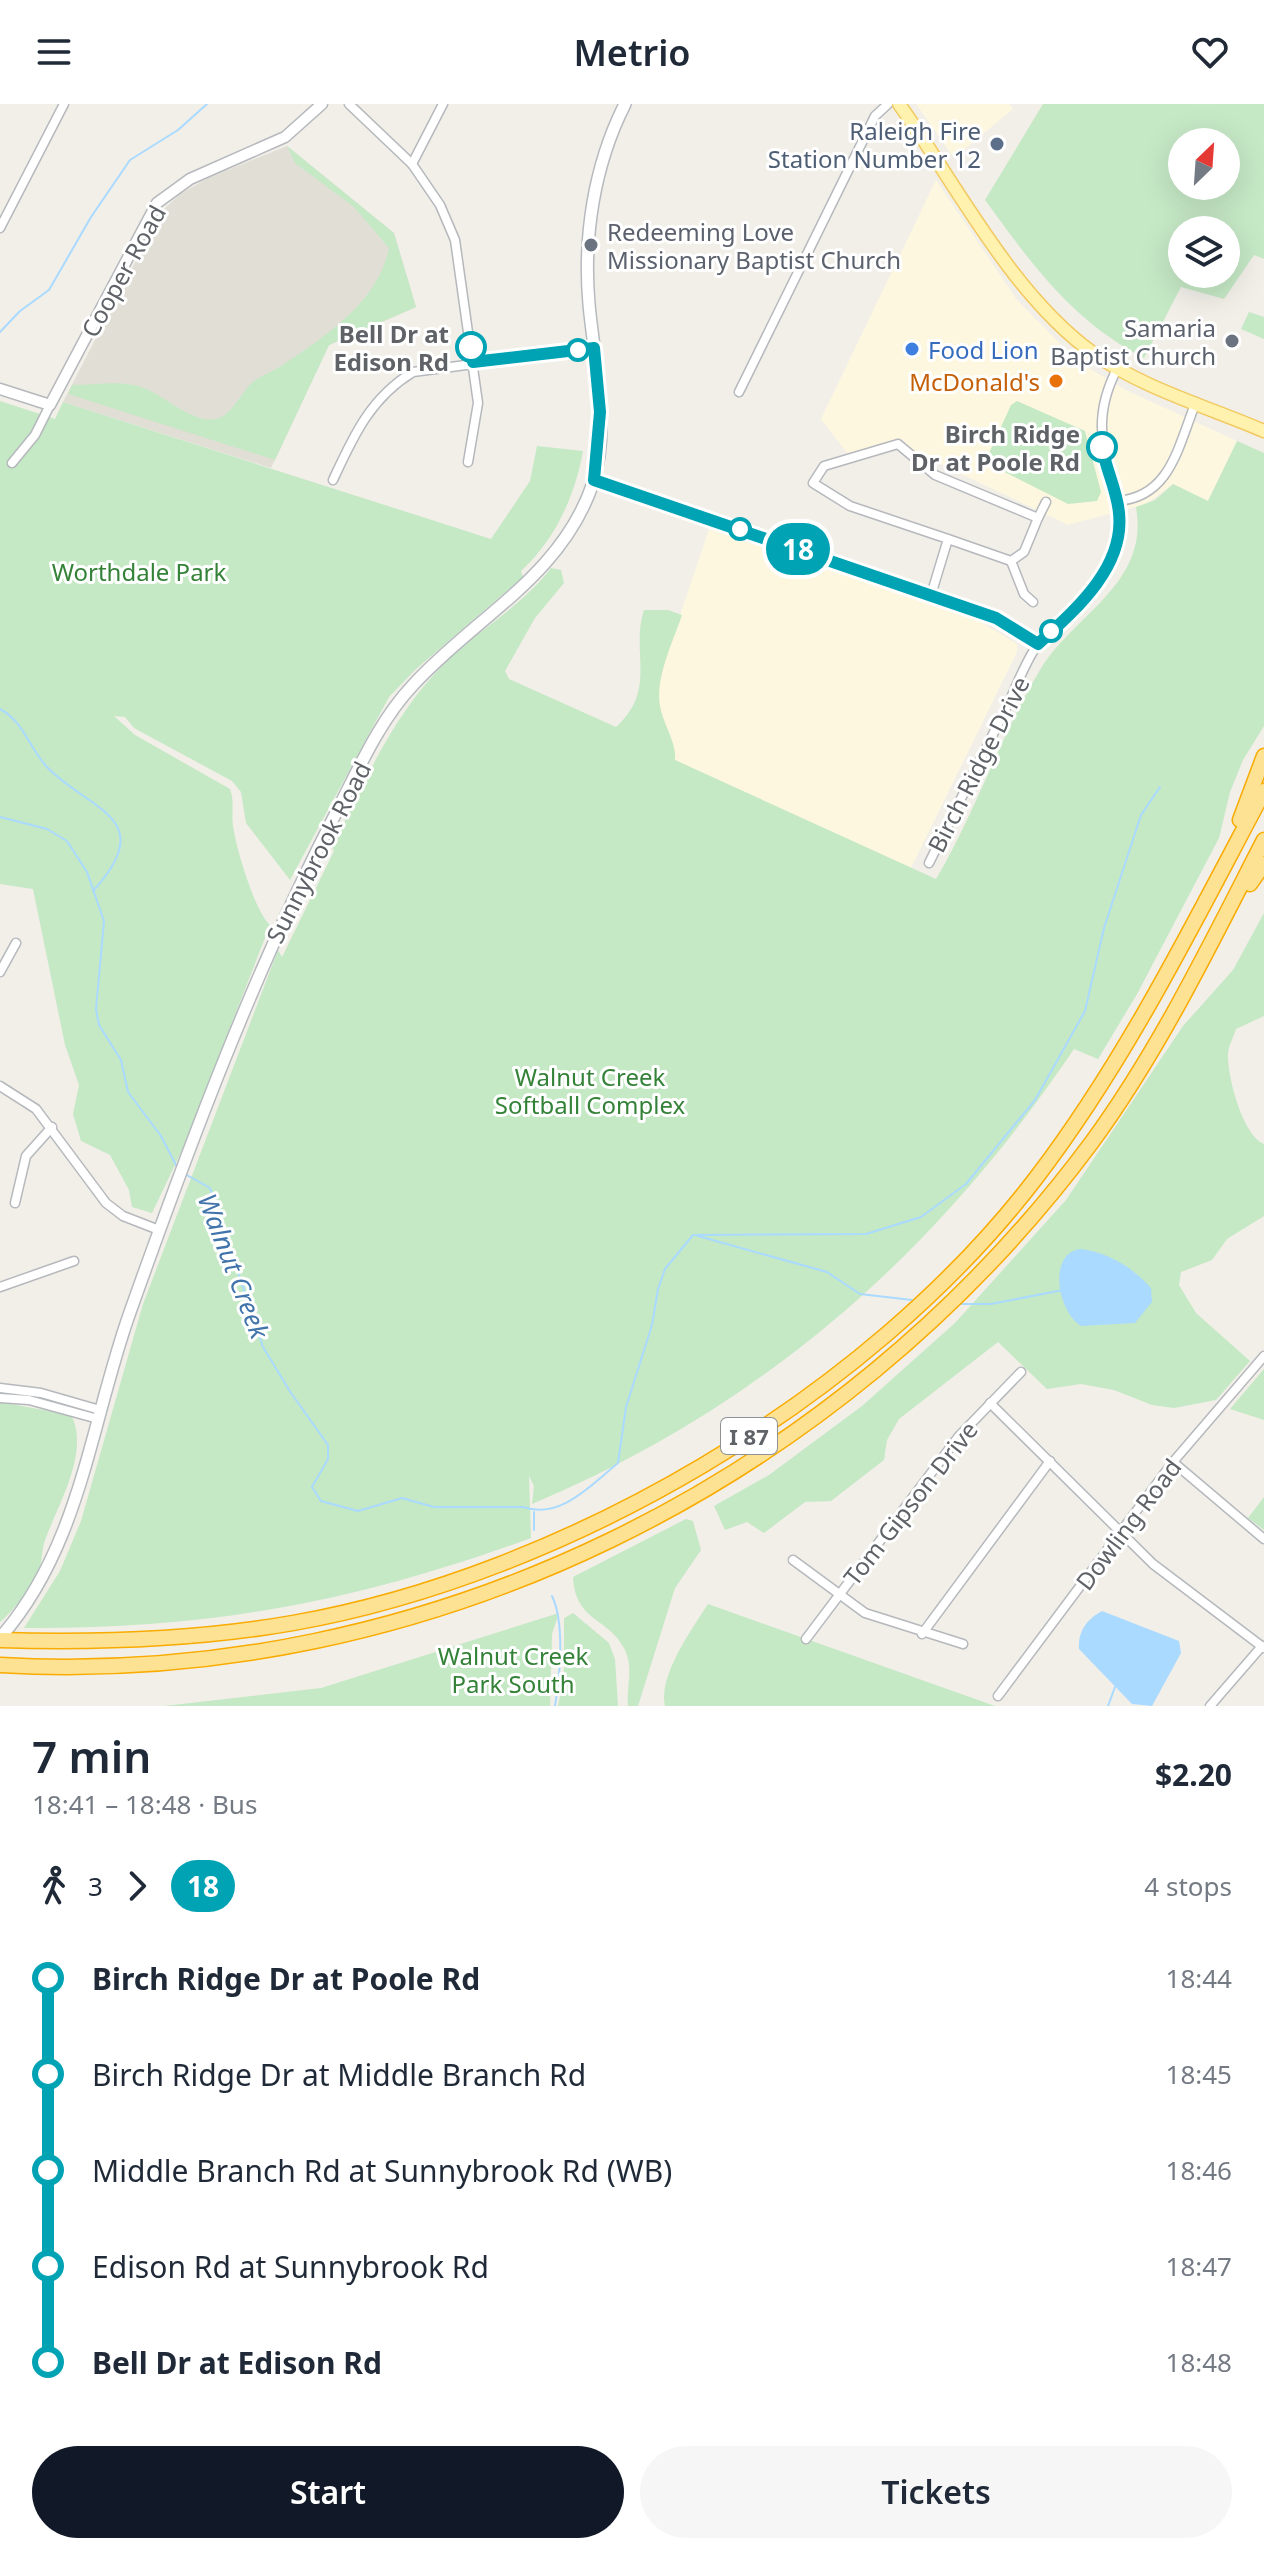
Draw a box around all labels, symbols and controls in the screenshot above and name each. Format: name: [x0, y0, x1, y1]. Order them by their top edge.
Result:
text: Metrio: [573, 28, 691, 77]
icon: menu: [32, 30, 76, 74]
icon: heart: [1188, 30, 1232, 74]
place label: Raleigh Fire Station Number 12: [768, 114, 981, 175]
north arrow: [1168, 128, 1240, 200]
map controls: [1168, 128, 1240, 288]
marker: Raleigh Fire Station Number 12: [988, 135, 1006, 153]
street label: Cooper Road: [73, 199, 173, 343]
place label: Redeeming Love Missionary Baptist Church: [607, 215, 901, 276]
button: layers: [1168, 216, 1240, 288]
marker: Redeeming Love Missionary Baptist Church: [582, 236, 600, 254]
place label: Samaria Baptist Church: [1050, 311, 1216, 372]
place label: Bell Dr at Edison Rd: [333, 317, 449, 378]
marker: Bell Dr at Edison Rd: [456, 332, 486, 362]
marker: Samaria Baptist Church: [1223, 332, 1241, 350]
place label: Food Lion: [928, 333, 1039, 366]
unlabelled marker: [567, 339, 589, 361]
marker: Food Lion: [903, 340, 921, 358]
place label: McDonald's: [909, 365, 1040, 398]
marker: McDonald's: [1047, 372, 1065, 390]
place label: Birch Ridge Dr at Poole Rd: [911, 417, 1080, 478]
marker: Birch Ridge Dr at Poole Rd: [1087, 432, 1117, 462]
unlabelled marker: [729, 518, 751, 540]
line badge: 18: [762, 523, 834, 575]
text: 18: [782, 530, 814, 568]
park label: Worthdale Park: [52, 555, 227, 588]
unlabelled marker: [1040, 620, 1062, 642]
street label: Birch Ridge Drive: [919, 670, 1037, 858]
street label: Sunnybrook Road: [258, 755, 378, 949]
park label: Walnut Creek Softball Complex: [495, 1060, 685, 1121]
water label: Walnut Creek: [190, 1188, 279, 1345]
street label: Tom Gipson Drive: [836, 1414, 984, 1592]
road number: I 87: [721, 1418, 777, 1454]
street label: Dowling Road: [1068, 1452, 1188, 1596]
park label: Walnut Creek Park South: [438, 1639, 588, 1700]
text: 7 min: [32, 1726, 151, 1786]
text: $2.20: [1155, 1754, 1232, 1795]
text: 18:41 – 18:48 · Bus: [32, 1786, 257, 1822]
icon: walk: [32, 1864, 76, 1908]
icon: forward: [115, 1864, 159, 1908]
text: 18: [187, 1867, 219, 1905]
text: 3: [88, 1868, 103, 1904]
text: 4 stops: [1144, 1868, 1232, 1904]
text: Birch Ridge Dr at Poole Rd: [92, 1958, 480, 1999]
text: 18:44: [1166, 1960, 1232, 1996]
text: Birch Ridge Dr at Middle Branch Rd: [92, 2054, 586, 2095]
text: 18:45: [1166, 2056, 1232, 2092]
text: Middle Branch Rd at Sunnybrook Rd (WB): [92, 2150, 672, 2191]
text: 18:46: [1166, 2152, 1232, 2188]
text: Edison Rd at Sunnybrook Rd: [92, 2246, 489, 2287]
text: 18:47: [1166, 2248, 1232, 2284]
text: Bell Dr at Edison Rd: [92, 2342, 382, 2383]
text: 18:48: [1166, 2344, 1232, 2380]
button: Start: [32, 2446, 624, 2538]
button: Tickets: [640, 2446, 1232, 2538]

